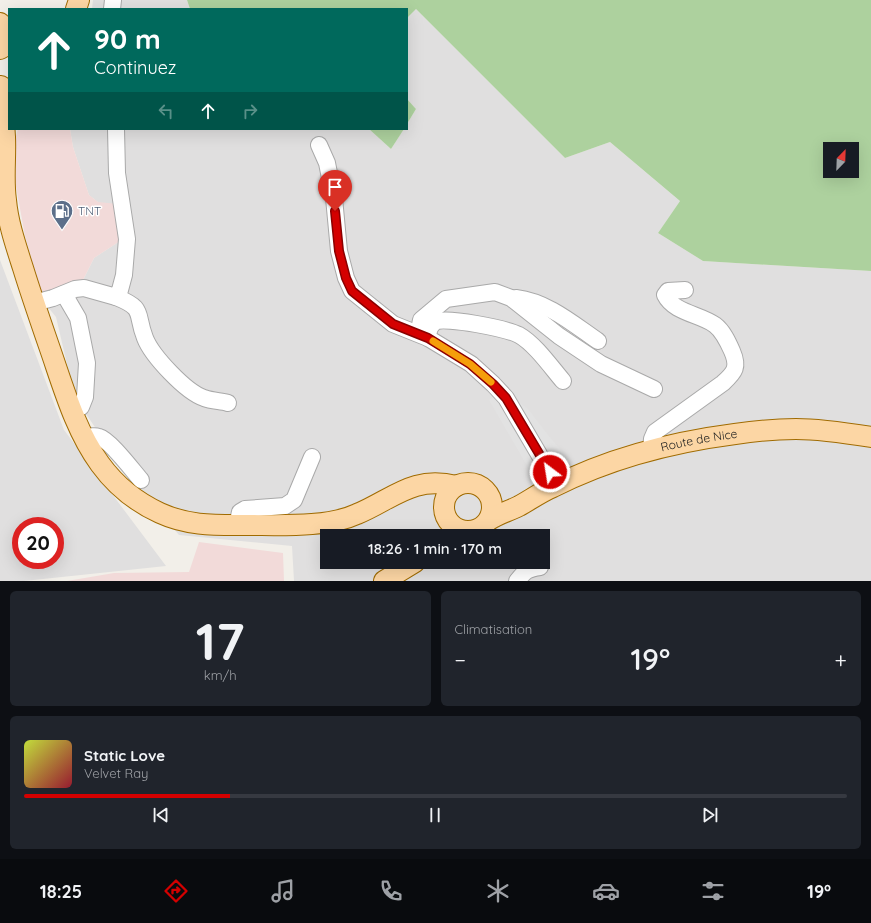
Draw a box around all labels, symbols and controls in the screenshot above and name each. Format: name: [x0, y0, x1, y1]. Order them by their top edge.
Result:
text: 90 m: [94, 21, 161, 56]
icon: ahead: [28, 24, 80, 76]
text: Continuez: [94, 56, 176, 79]
icon: left: [155, 100, 177, 122]
icon: ahead: [197, 100, 219, 122]
icon: right: [239, 100, 261, 122]
north arrow: [823, 142, 859, 178]
map controls: [823, 142, 859, 178]
pin: [318, 170, 352, 211]
icon: arrive: [324, 176, 346, 198]
fuel station icon: TNT: [49, 198, 75, 231]
place label: TNT: [78, 203, 101, 218]
street label: Route de Nice: [659, 426, 738, 454]
position arrow: [529, 451, 571, 493]
speed limit sign: 20: [12, 517, 64, 569]
text: 18:26 · 1 min · 170 m: [368, 539, 502, 558]
text: 17: [196, 608, 245, 673]
text: Climatisation: [455, 621, 532, 637]
text: 19°: [630, 640, 670, 678]
text: −: [455, 646, 466, 674]
text: +: [835, 646, 847, 674]
text: km/h: [204, 667, 237, 683]
text: Static Love: [84, 746, 165, 765]
text: Velvet Ray: [84, 765, 149, 781]
icon: previous: [150, 804, 172, 826]
icon: pause: [424, 804, 446, 826]
icon: next: [699, 804, 721, 826]
icon: directions: [162, 877, 190, 905]
icon: music: [269, 877, 297, 905]
icon: phone: [377, 877, 405, 905]
icon: climate: [484, 877, 512, 905]
icon: car: [592, 877, 620, 905]
icon: filters: [699, 877, 727, 905]
text: 18:25: [40, 880, 82, 903]
text: 19°: [807, 880, 831, 903]

